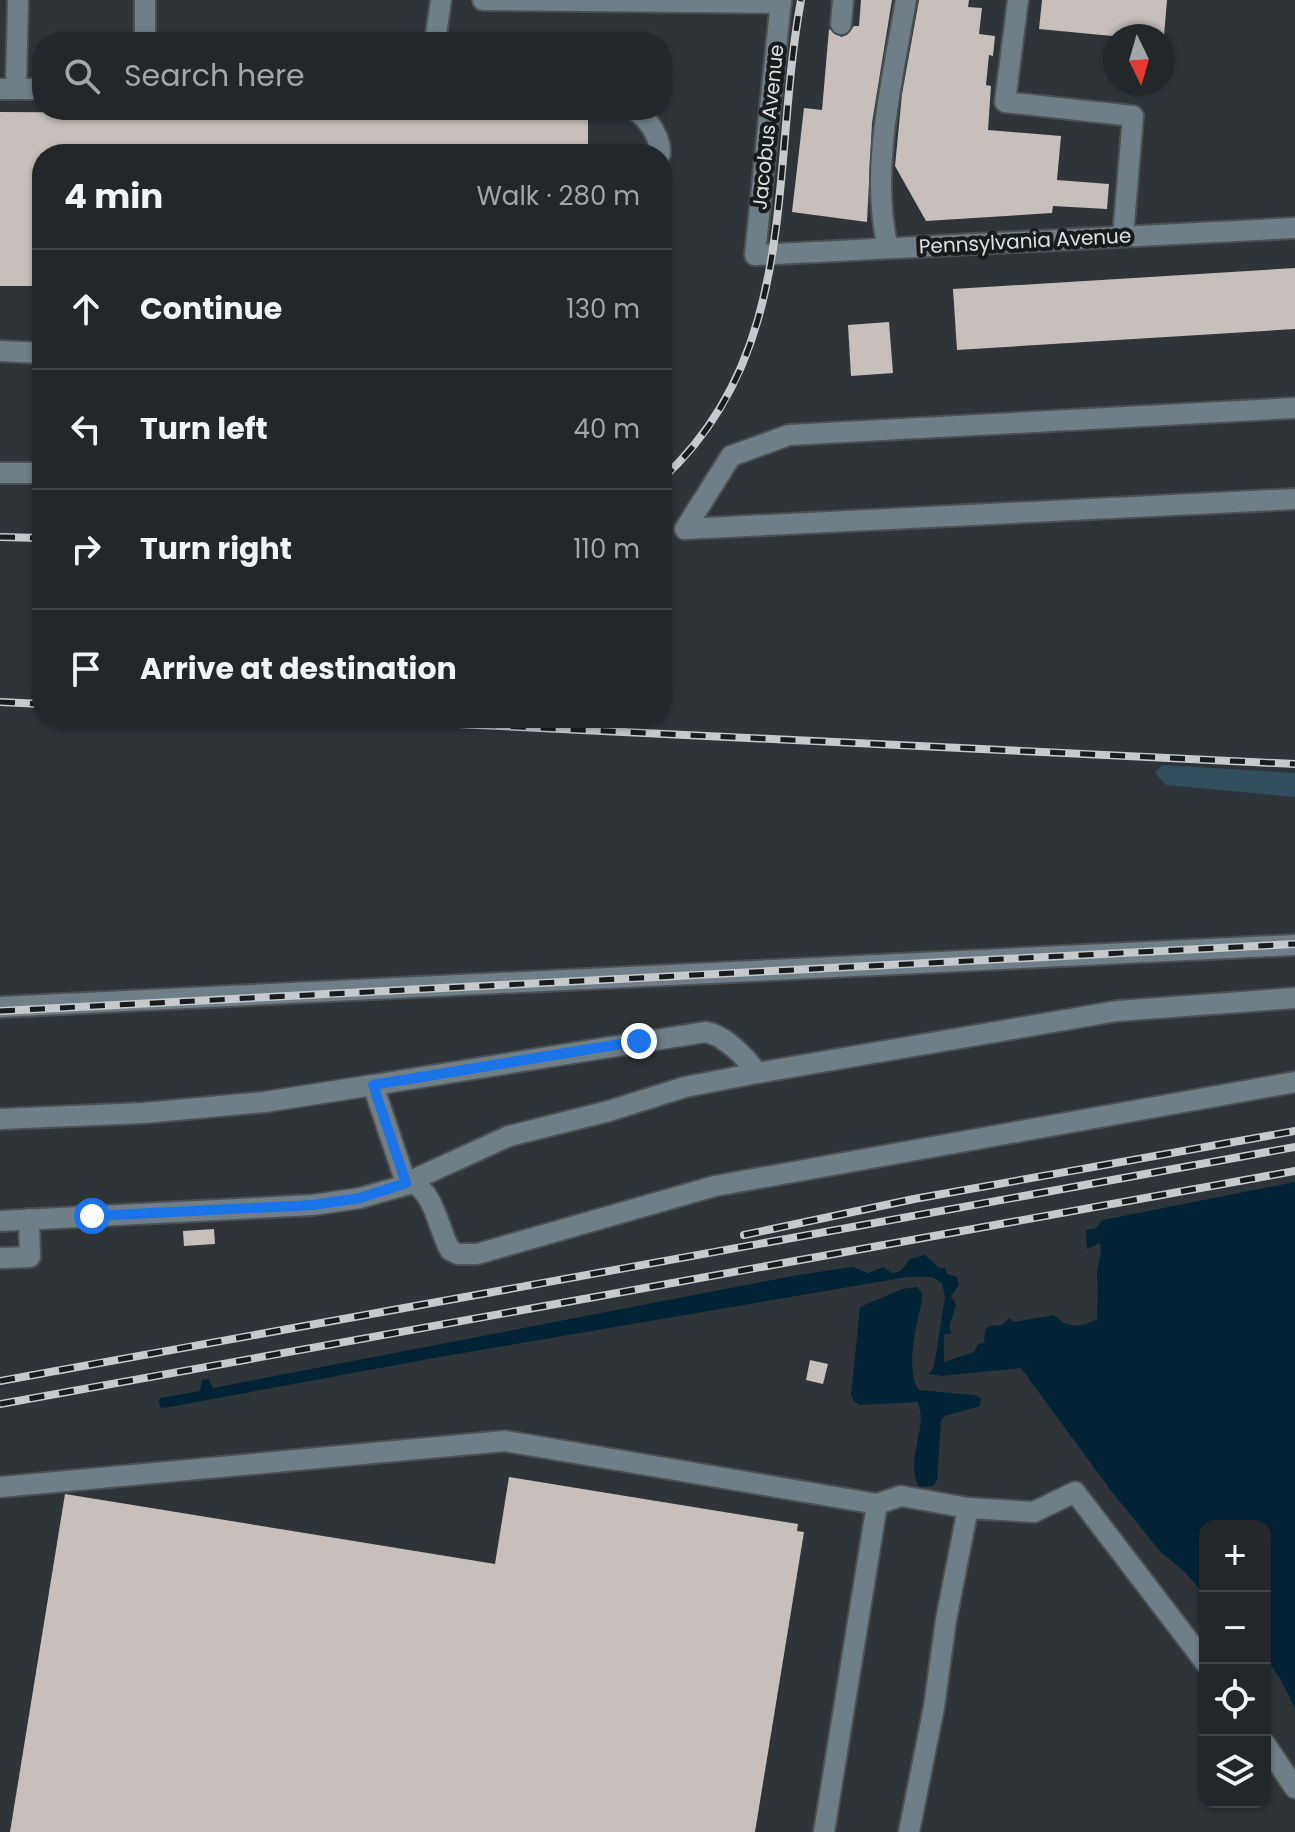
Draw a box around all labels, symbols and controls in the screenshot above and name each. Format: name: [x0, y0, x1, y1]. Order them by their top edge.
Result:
north arrow: [1103, 24, 1175, 96]
search box: [32, 32, 672, 120]
street label: Jacobus Avenue: [745, 43, 791, 211]
icon: search: [60, 54, 104, 98]
text: Search here: [124, 54, 305, 97]
text: 4 min: [64, 172, 163, 220]
text: Walk · 280 m: [476, 178, 640, 214]
street label: Pennsylvania Avenue: [918, 221, 1132, 261]
icon: ahead: [64, 287, 108, 331]
text: Continue: [140, 287, 282, 330]
text: 130 m: [566, 291, 640, 327]
icon: left: [64, 407, 108, 451]
text: Turn left: [140, 407, 268, 450]
text: 40 m: [574, 411, 640, 447]
icon: right: [64, 527, 108, 571]
text: Turn right: [140, 527, 292, 570]
text: 110 m: [573, 531, 640, 567]
icon: arrive: [64, 647, 108, 691]
text: Arrive at destination: [140, 647, 457, 690]
route end: [621, 1023, 657, 1059]
route start: [74, 1198, 110, 1234]
map controls: [1199, 1520, 1271, 1808]
button: +: [1199, 1520, 1271, 1592]
button: −: [1199, 1592, 1271, 1664]
button: locate: [1199, 1664, 1271, 1736]
button: layers: [1199, 1736, 1271, 1808]

